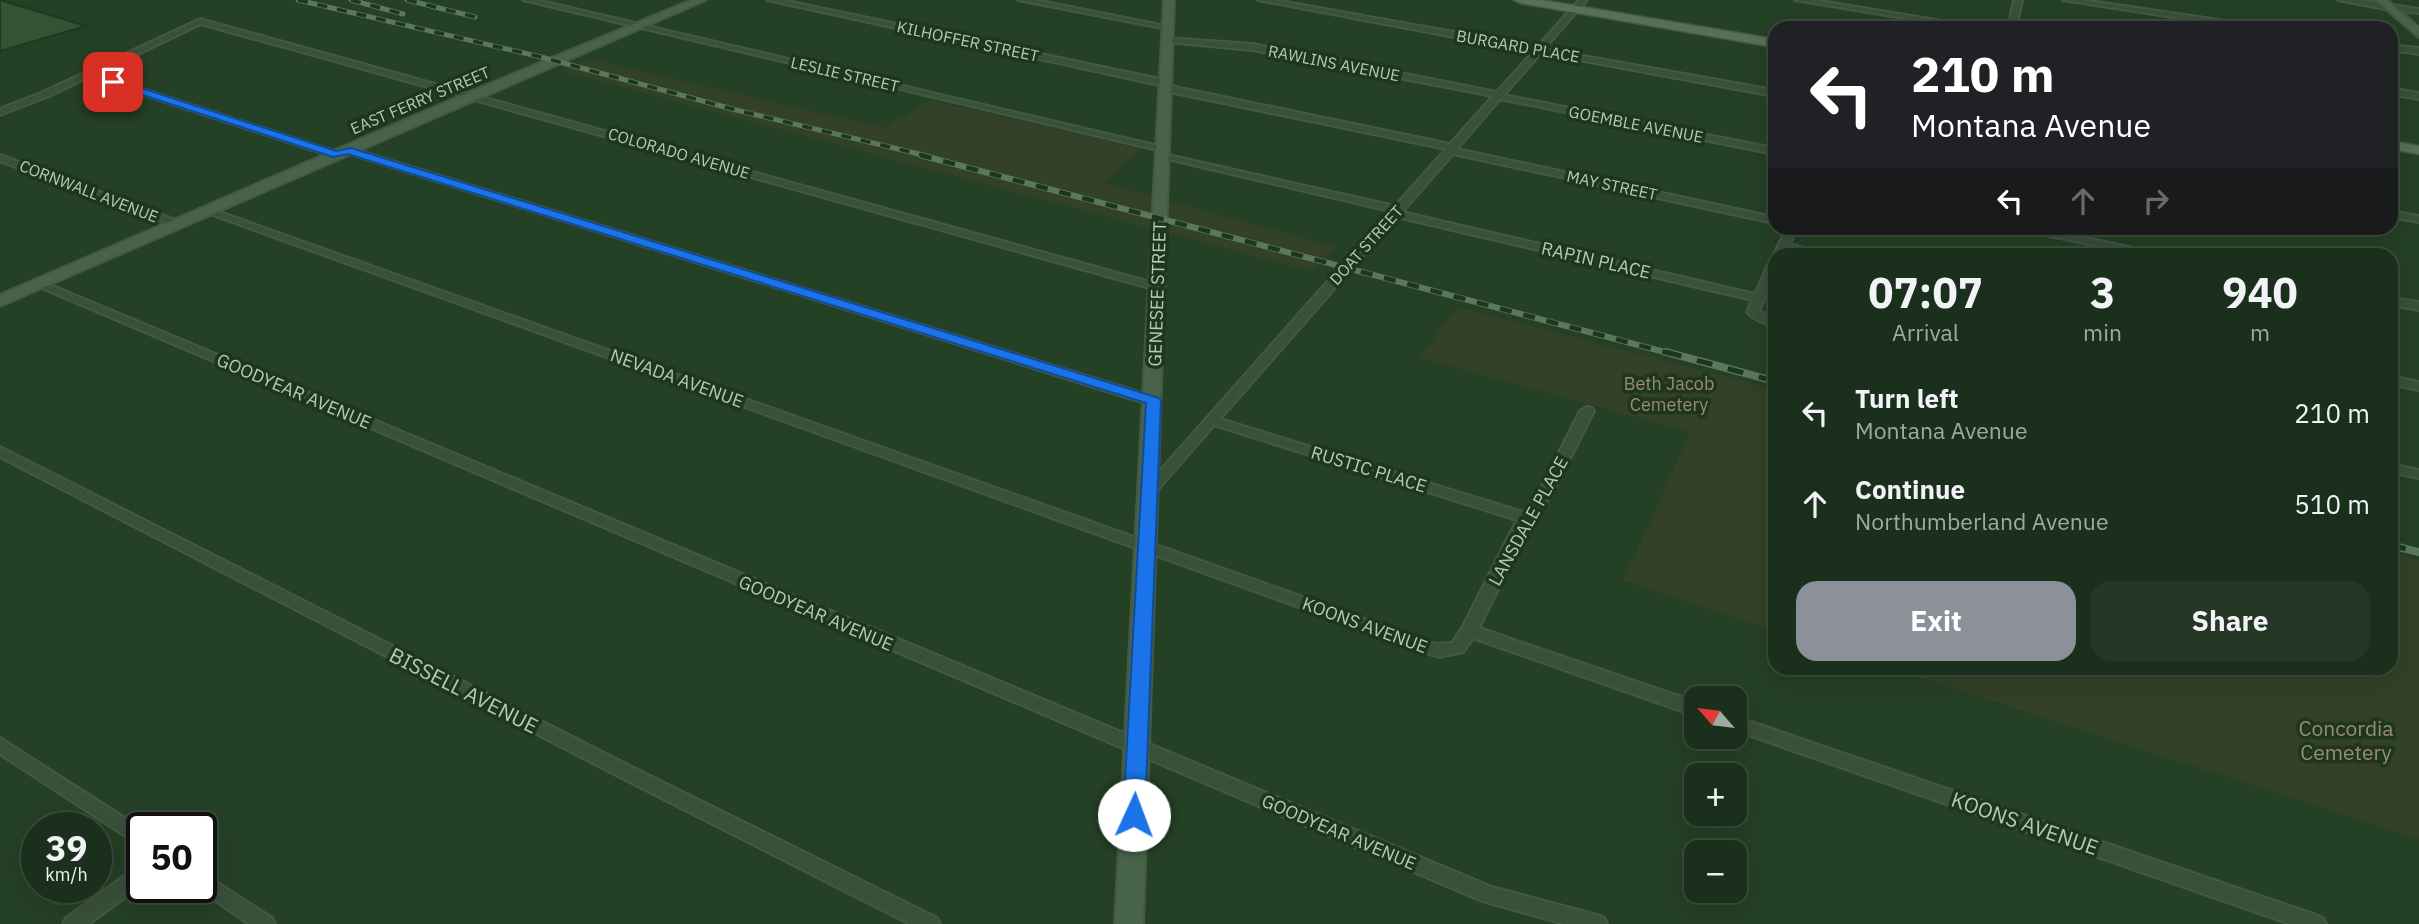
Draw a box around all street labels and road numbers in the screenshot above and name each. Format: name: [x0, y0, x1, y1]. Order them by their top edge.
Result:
street label: KILHOFFER STREET: [895, 16, 1041, 66]
street label: BURGARD PLACE: [1455, 25, 1581, 67]
street label: RAWLINS AVENUE: [1266, 40, 1402, 86]
street label: LESLIE STREET: [789, 52, 901, 96]
street label: EAST FERRY STREET: [347, 62, 493, 138]
street label: GOEMBLE AVENUE: [1567, 101, 1705, 147]
street label: COLORADO AVENUE: [606, 123, 752, 183]
street label: CORNWALL AVENUE: [17, 155, 161, 227]
street label: MAY STREET: [1565, 166, 1659, 204]
street label: DOAT STREET: [1325, 201, 1407, 289]
street label: GENESEE STREET: [1143, 221, 1171, 367]
street label: RAPIN PLACE: [1539, 236, 1653, 284]
street label: NEVADA AVENUE: [607, 343, 747, 413]
street label: GOODYEAR AVENUE: [213, 348, 375, 434]
street label: RUSTIC PLACE: [1308, 440, 1430, 498]
street label: LANSDALE PLACE: [1483, 452, 1573, 590]
street label: GOODYEAR AVENUE: [735, 570, 897, 656]
street label: KOONS AVENUE: [1299, 592, 1431, 658]
street label: BISSELL AVENUE: [385, 640, 543, 740]
street label: KOONS AVENUE: [1948, 785, 2102, 861]
street label: GOODYEAR AVENUE: [1258, 789, 1420, 875]

